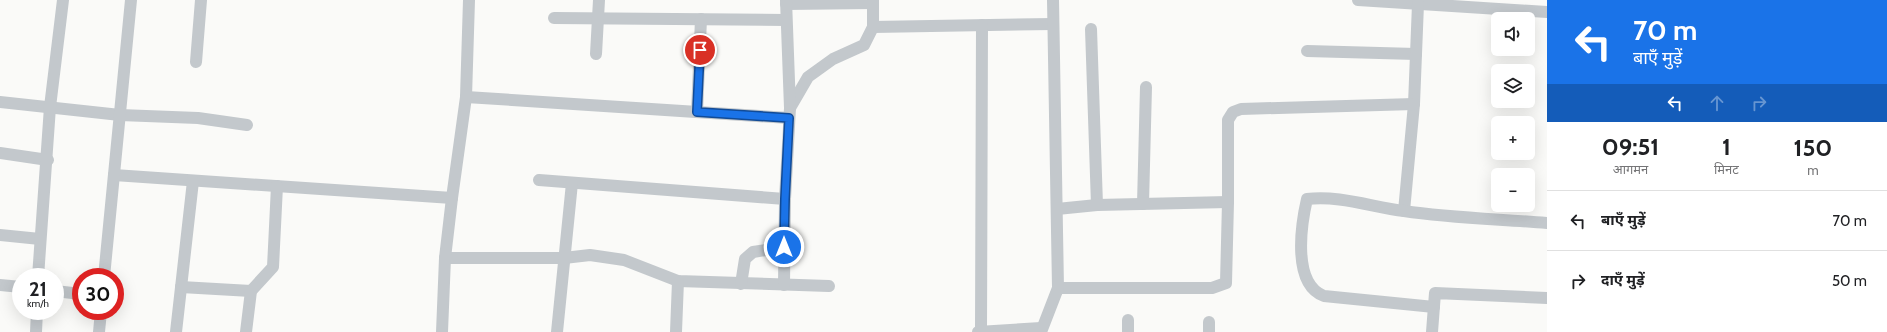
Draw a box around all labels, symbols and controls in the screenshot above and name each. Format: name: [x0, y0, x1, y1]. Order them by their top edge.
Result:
map controls: [1491, 12, 1535, 212]
button: sound: [1491, 12, 1535, 56]
text: 70 m: [1633, 13, 1697, 47]
icon: left: [1567, 16, 1619, 68]
pin: [683, 33, 717, 67]
icon: arrive: [689, 39, 711, 61]
text: बाएँ मुड़ें: [1633, 47, 1682, 69]
button: layers: [1491, 64, 1535, 108]
icon: left: [1664, 92, 1686, 114]
icon: ahead: [1706, 92, 1728, 114]
icon: right: [1748, 92, 1770, 114]
button: +: [1491, 116, 1535, 160]
text: 09:51: [1602, 132, 1659, 161]
text: 1: [1722, 132, 1731, 161]
text: 150: [1794, 133, 1832, 162]
text: आगमन: [1613, 161, 1648, 177]
text: मिनट: [1714, 161, 1739, 177]
text: m: [1807, 162, 1819, 178]
button: −: [1491, 168, 1535, 212]
icon: left: [1567, 210, 1589, 232]
text: बाएँ मुड़ें: [1601, 211, 1646, 229]
text: 70 m: [1833, 212, 1867, 230]
position arrow: [763, 226, 805, 268]
speed limit sign: 30: [72, 268, 124, 320]
icon: right: [1567, 270, 1589, 292]
text: दाएँ मुड़ें: [1601, 271, 1645, 289]
text: 50 m: [1832, 272, 1867, 290]
text: 21: [29, 277, 47, 301]
text: km/h: [27, 297, 49, 310]

